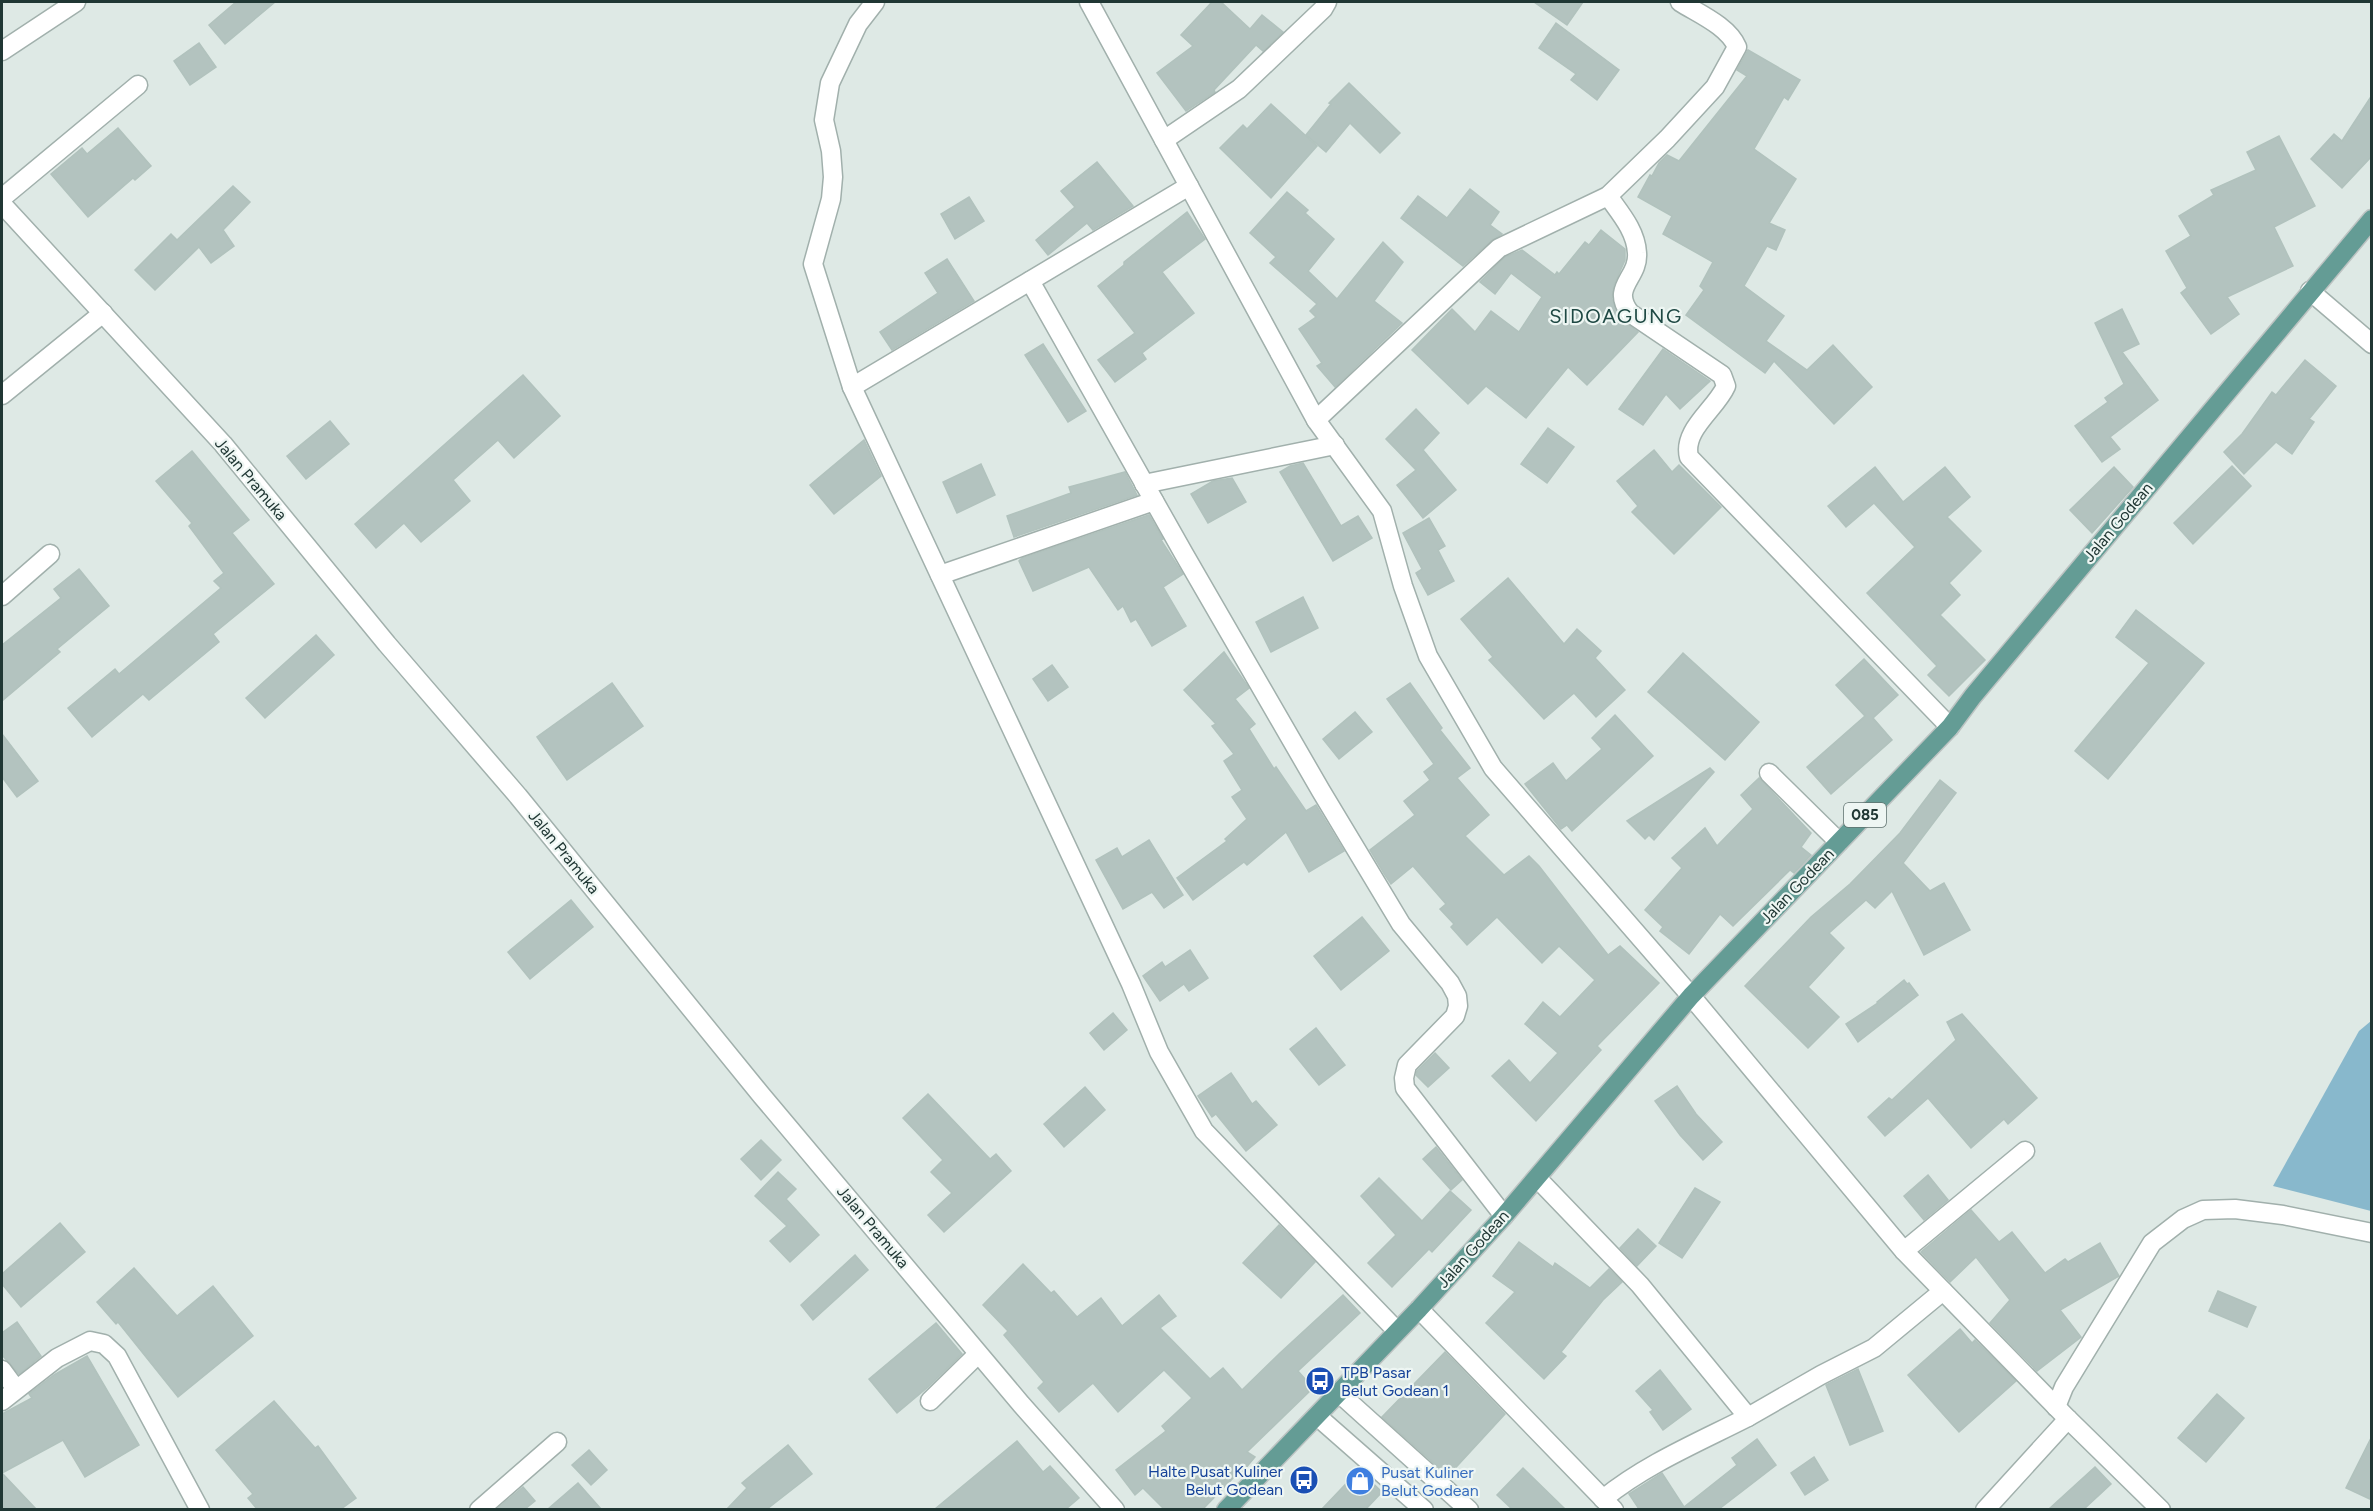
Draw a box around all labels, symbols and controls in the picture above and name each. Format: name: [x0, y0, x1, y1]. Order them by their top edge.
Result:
district label: SIDOAGUNG: [1549, 304, 1683, 328]
street label: Jalan Pramuka: [211, 434, 291, 524]
street label: Jalan Godean: [2079, 478, 2157, 565]
road number: 085: [1844, 803, 1886, 827]
street label: Jalan Pramuka: [525, 806, 603, 898]
street label: Jalan Godean: [1756, 844, 1838, 928]
street label: Jalan Pramuka: [833, 1182, 913, 1272]
street label: Jalan Godean: [1433, 1206, 1513, 1292]
place label: TPB Pasar Belut Godean 1: [1341, 1363, 1449, 1400]
bus stop icon: TPB Pasar Belut Godean 1: [1304, 1365, 1336, 1397]
place label: Halte Pusat Kuliner Belut Godean: [1148, 1462, 1284, 1499]
place label: Pusat Kuliner Belut Godean: [1381, 1463, 1479, 1500]
bus stop icon: Halte Pusat Kuliner Belut Godean: [1288, 1464, 1320, 1496]
shop icon: Pusat Kuliner Belut Godean: [1344, 1465, 1376, 1497]

